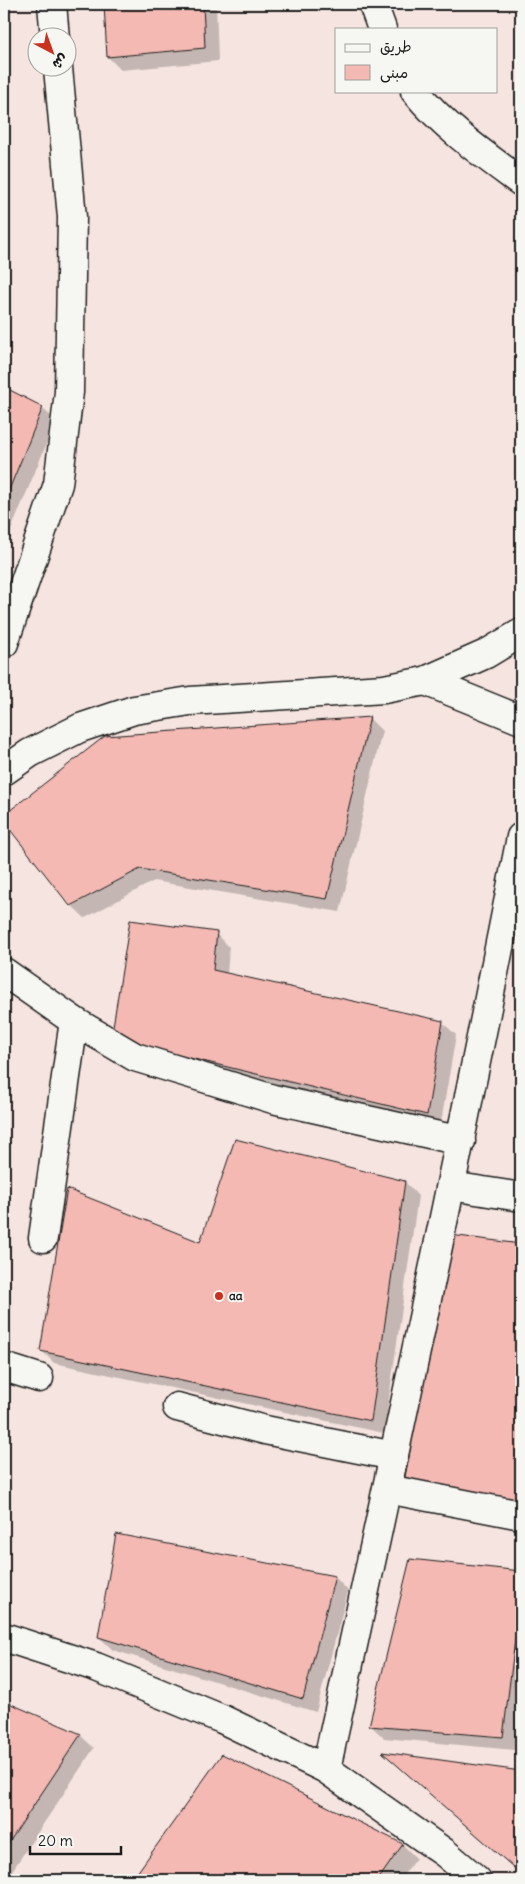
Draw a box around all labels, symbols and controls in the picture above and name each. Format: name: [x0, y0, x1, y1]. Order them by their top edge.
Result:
north arrow: [28, 28, 78, 78]
legend: [335, 28, 498, 92]
text: طريق: [380, 37, 412, 56]
text: ش: [49, 50, 72, 74]
text: مبنى: [380, 63, 408, 83]
place label: aa: [229, 1288, 243, 1303]
marker: aa: [213, 1290, 225, 1302]
scale bar: [30, 1824, 121, 1856]
text: 20 m: [38, 1831, 73, 1850]

